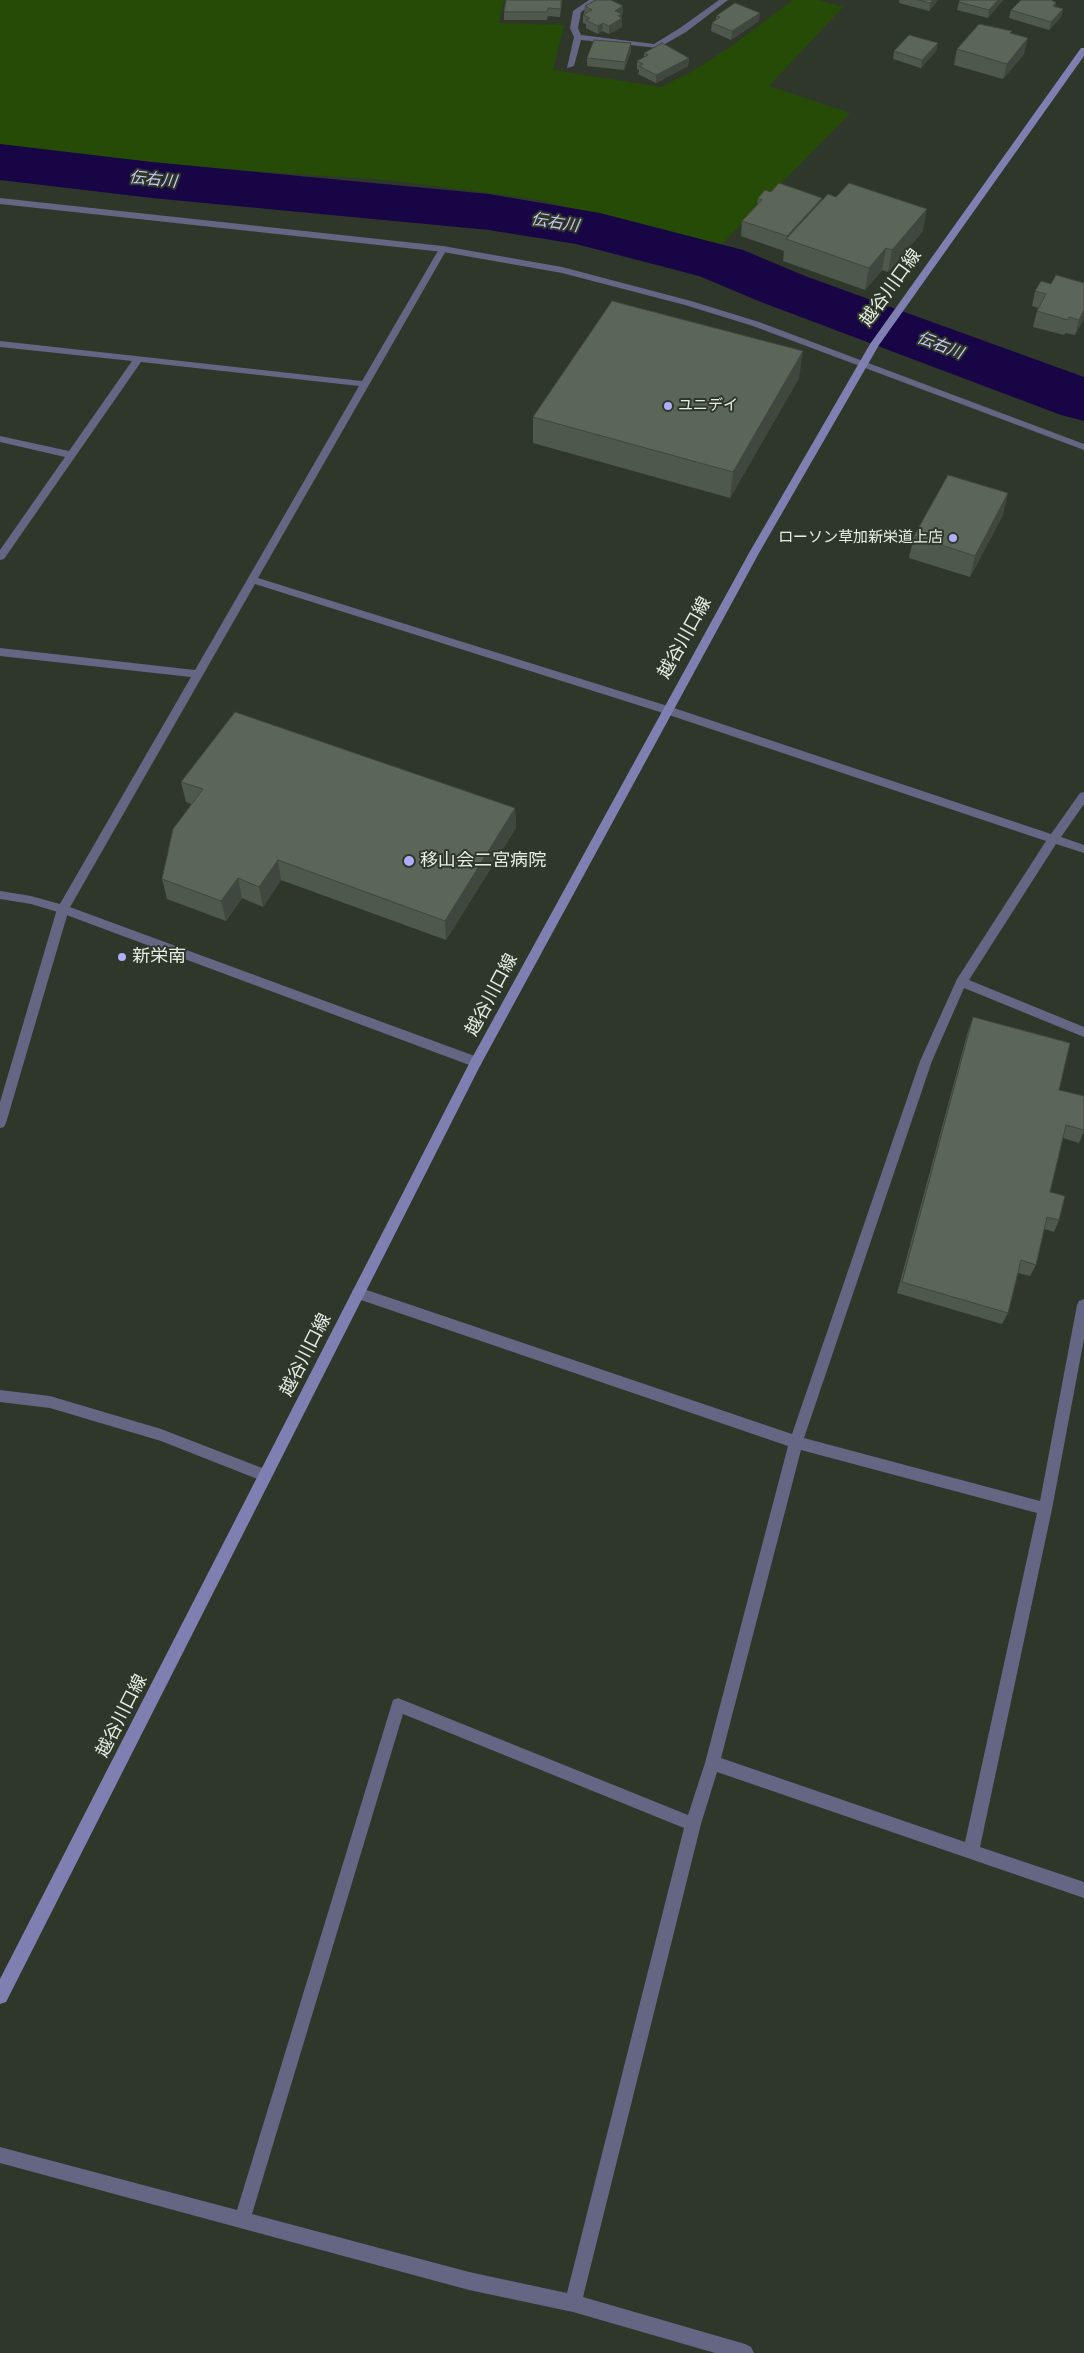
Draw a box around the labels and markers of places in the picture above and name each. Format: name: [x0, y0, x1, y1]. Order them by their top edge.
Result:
place label: ユニデイ: [678, 397, 738, 415]
marker: ユニデイ: [662, 400, 674, 412]
place label: ローソン草加新栄道上店: [778, 529, 943, 547]
marker: ローソン草加新栄道上店: [947, 532, 959, 544]
place label: 移山会二宮病院: [420, 850, 546, 872]
marker: 移山会二宮病院: [402, 854, 416, 868]
place label: 新栄南: [132, 946, 186, 968]
marker: 新栄南: [116, 951, 128, 963]

